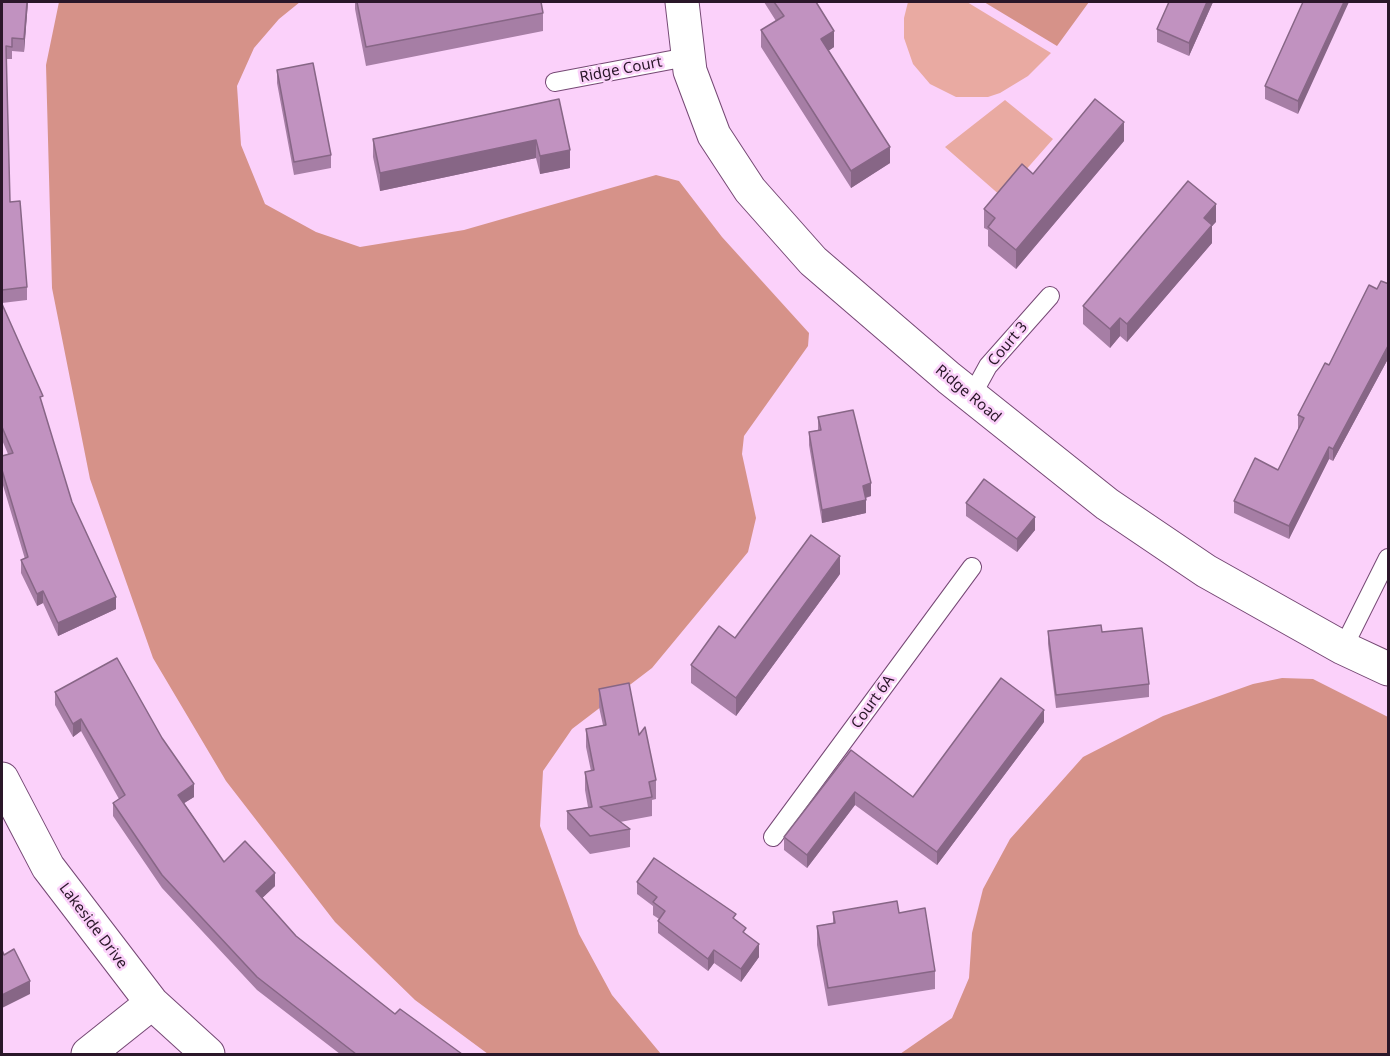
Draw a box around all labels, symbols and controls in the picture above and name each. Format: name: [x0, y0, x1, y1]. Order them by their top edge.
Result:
street label: Ridge Court: [578, 53, 664, 87]
street label: Court 3: [984, 318, 1032, 370]
street label: Ridge Road: [932, 361, 1004, 427]
street label: Court 6A: [848, 672, 898, 732]
street label: Lakeside Drive: [55, 880, 131, 972]

